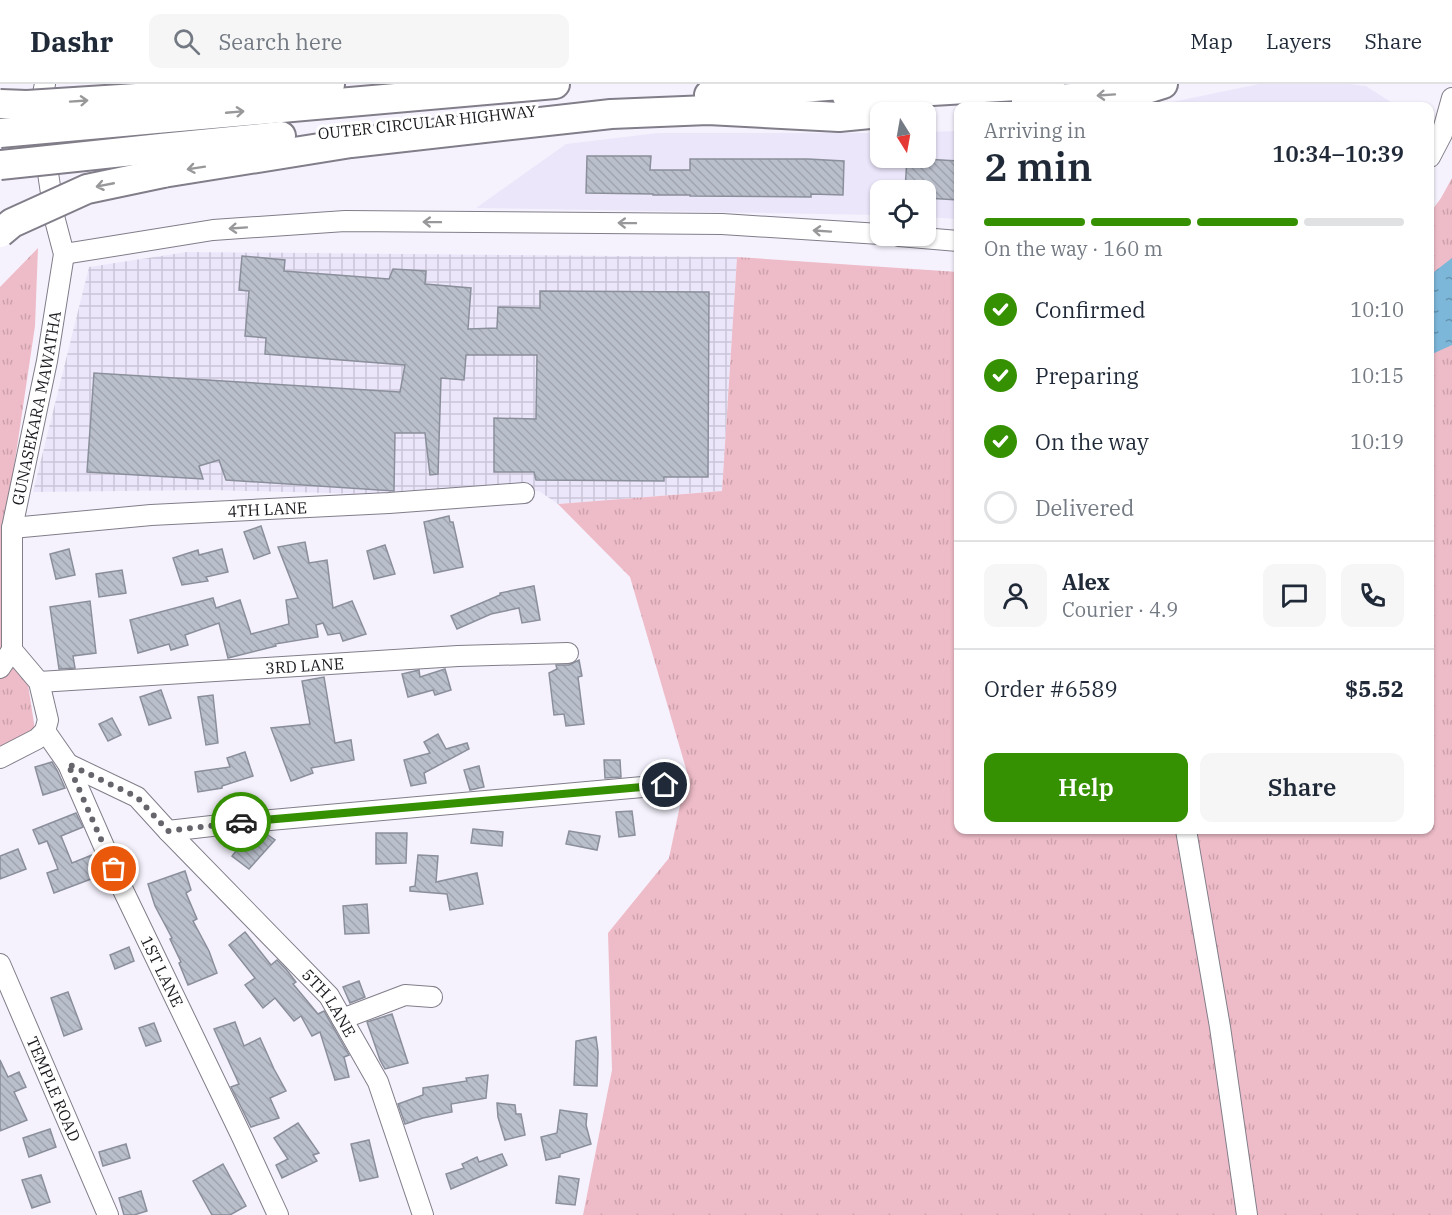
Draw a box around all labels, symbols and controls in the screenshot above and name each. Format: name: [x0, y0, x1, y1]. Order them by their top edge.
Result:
search box: [149, 14, 569, 68]
text: Dashr: [30, 23, 113, 60]
icon: search: [170, 25, 203, 58]
text: Search here: [218, 27, 342, 56]
text: Map: [1190, 27, 1233, 55]
text: Layers: [1266, 27, 1332, 55]
text: Share: [1365, 27, 1422, 55]
one-way arrow: [1096, 90, 1116, 101]
one-way arrow: [69, 96, 89, 107]
street label: OUTER CIRCULAR HIGHWAY: [317, 101, 537, 143]
north arrow: [870, 102, 936, 168]
map controls: [870, 102, 936, 246]
one-way arrow: [225, 106, 245, 117]
text: Arriving in: [984, 117, 1086, 144]
text: 10:34–10:39: [1272, 139, 1404, 168]
text: 2 min: [984, 141, 1092, 192]
one-way arrow: [187, 163, 206, 174]
one-way arrow: [96, 180, 115, 191]
button: locate: [870, 180, 936, 246]
one-way arrow: [423, 216, 443, 227]
one-way arrow: [618, 217, 638, 229]
one-way arrow: [228, 223, 248, 234]
one-way arrow: [813, 225, 833, 236]
text: On the way · 160 m: [984, 235, 1163, 262]
icon: check: [984, 293, 1017, 326]
text: Confirmed: [1035, 295, 1146, 324]
text: 10:10: [1350, 296, 1404, 323]
street label: GUNASEKARA MAWATHA: [7, 309, 65, 507]
icon: check: [984, 359, 1017, 392]
text: Preparing: [1035, 361, 1139, 390]
text: 10:15: [1350, 362, 1404, 389]
icon: check: [984, 425, 1017, 458]
text: On the way: [1035, 427, 1149, 456]
text: 10:19: [1350, 428, 1404, 455]
text: Delivered: [1035, 493, 1134, 522]
street label: 4TH LANE: [227, 497, 308, 521]
button: person: [984, 564, 1047, 627]
button: chat: [1263, 564, 1326, 627]
button: phone: [1341, 564, 1404, 627]
text: Alex: [1062, 567, 1110, 596]
text: Courier · 4.9: [1062, 596, 1178, 623]
street label: 3RD LANE: [265, 653, 344, 678]
text: Order #6589: [984, 674, 1118, 703]
text: $5.52: [1345, 674, 1404, 703]
button: Help: [984, 753, 1188, 822]
button: Share: [1200, 753, 1404, 822]
pin: [639, 759, 690, 810]
icon: home: [648, 768, 681, 801]
courier: [211, 792, 271, 852]
icon: car: [225, 806, 258, 839]
pin: [88, 843, 139, 894]
icon: bag: [97, 852, 130, 885]
street label: 1ST LANE: [137, 933, 188, 1010]
street label: 5TH LANE: [298, 964, 360, 1040]
street label: TEMPLE ROAD: [22, 1033, 85, 1144]

